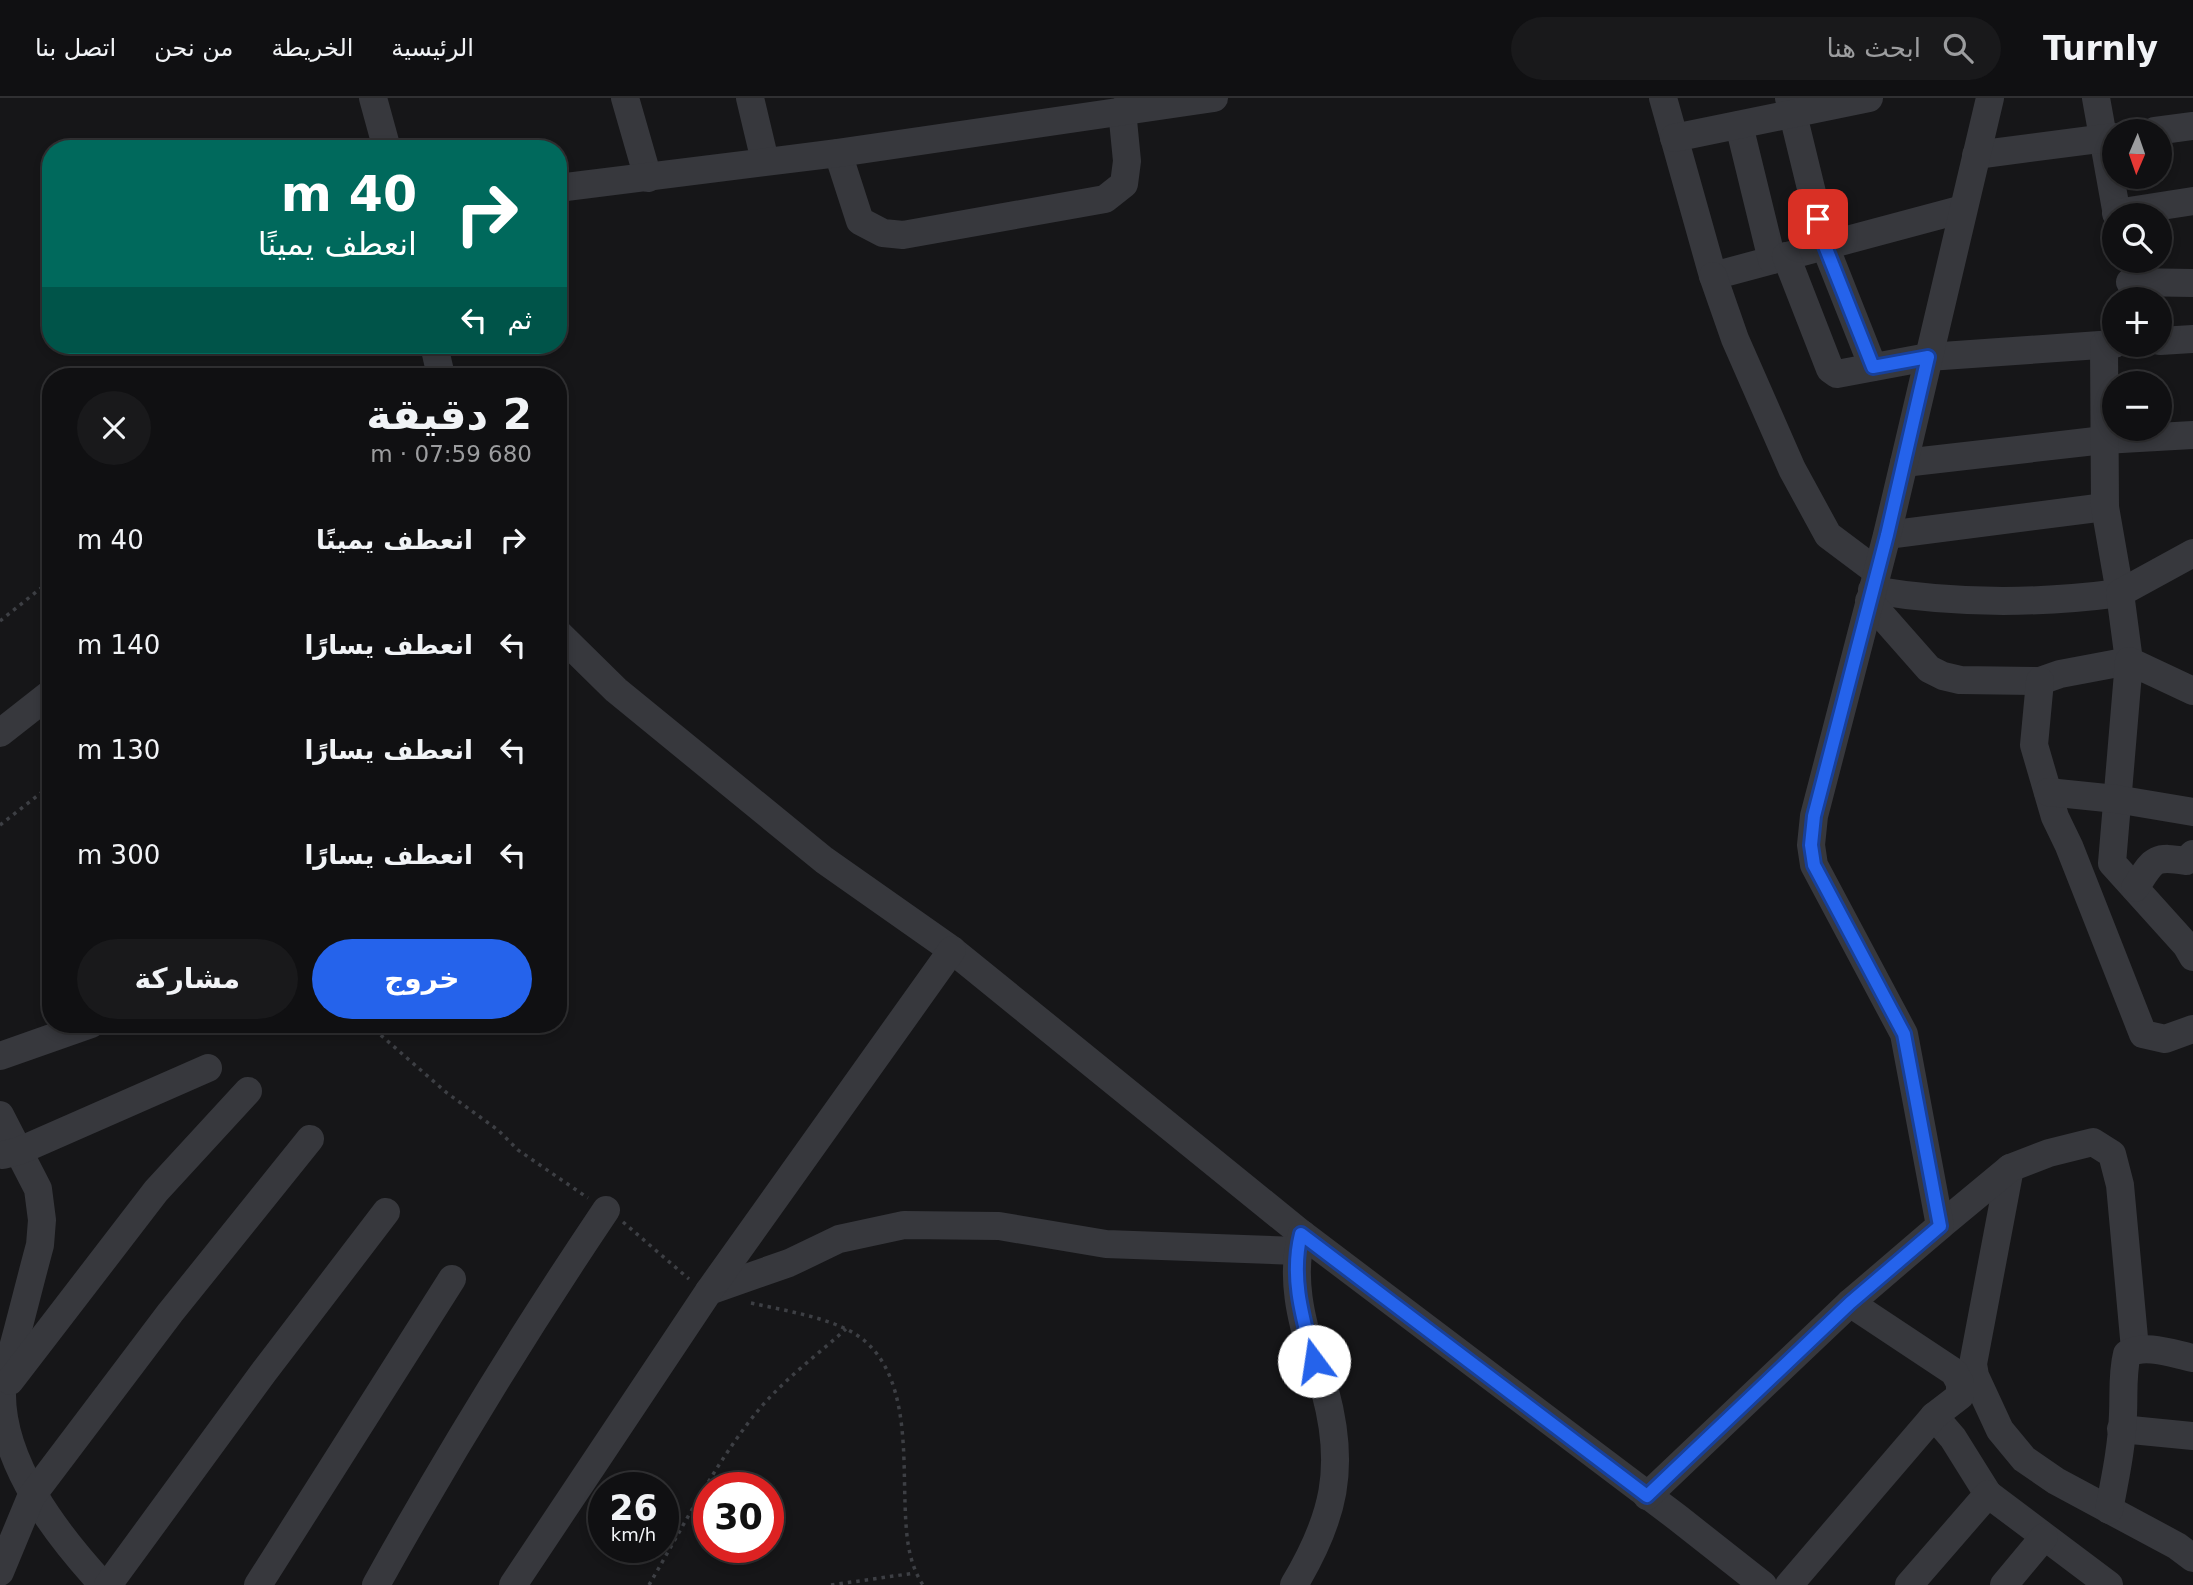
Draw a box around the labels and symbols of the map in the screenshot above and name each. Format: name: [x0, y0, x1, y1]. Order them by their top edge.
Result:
north arrow: [2102, 119, 2172, 189]
pin: [1788, 189, 1848, 249]
position arrow: [1277, 1324, 1351, 1398]
speed limit sign: 30: [693, 1472, 784, 1563]

